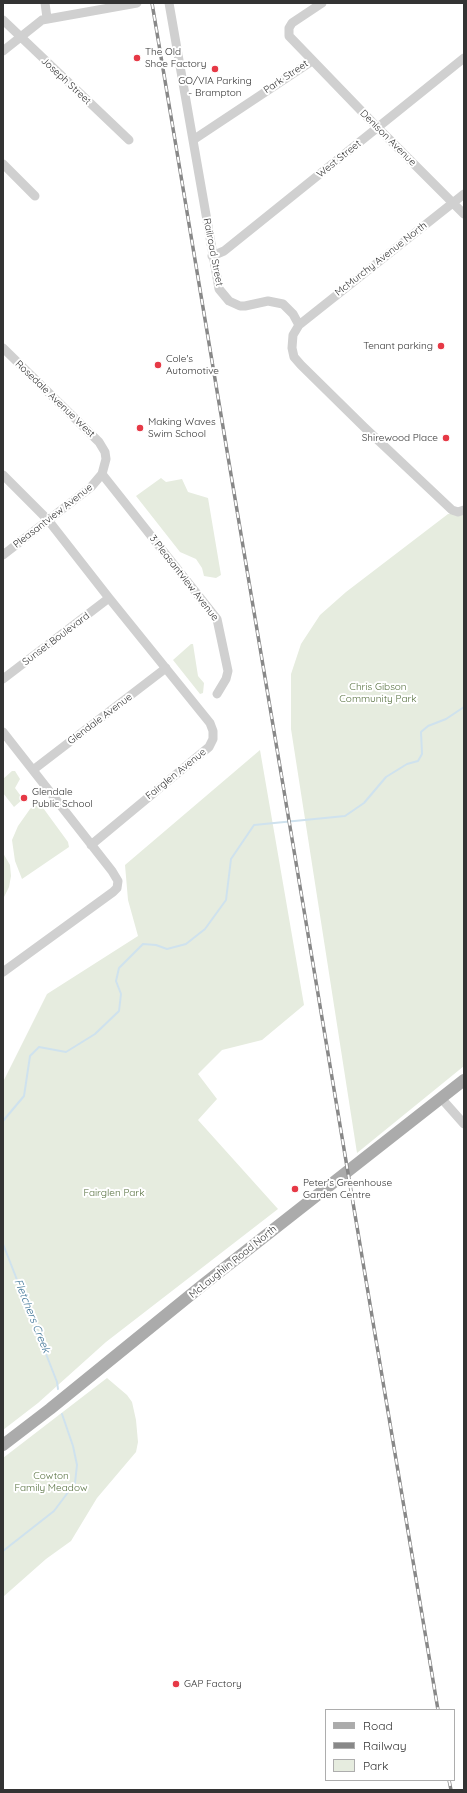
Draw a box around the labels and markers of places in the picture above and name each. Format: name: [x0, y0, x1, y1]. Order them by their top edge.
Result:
place label: The Old Shoe Factory: [145, 46, 206, 70]
marker: The Old Shoe Factory: [132, 53, 142, 63]
marker: GO/VIA Parking - Brampton: [210, 64, 220, 74]
place label: GO/VIA Parking - Brampton: [178, 75, 252, 98]
place label: Tenant parking: [363, 340, 433, 352]
marker: Tenant parking: [436, 341, 446, 351]
place label: Cole's Automotive: [166, 353, 219, 376]
marker: Cole's Automotive: [153, 360, 163, 370]
place label: Making Waves Swim School: [148, 416, 216, 440]
marker: Making Waves Swim School: [135, 423, 145, 433]
place label: Shirewood Place: [362, 432, 438, 444]
marker: Shirewood Place: [441, 433, 451, 443]
place label: Glendale Public School: [32, 786, 93, 810]
marker: Glendale Public School: [19, 793, 29, 803]
place label: Peter's Greenhouse Garden Centre: [303, 1177, 392, 1200]
marker: Peter's Greenhouse Garden Centre: [290, 1184, 300, 1194]
place label: GAP Factory: [184, 1678, 242, 1690]
marker: GAP Factory: [171, 1679, 181, 1689]

